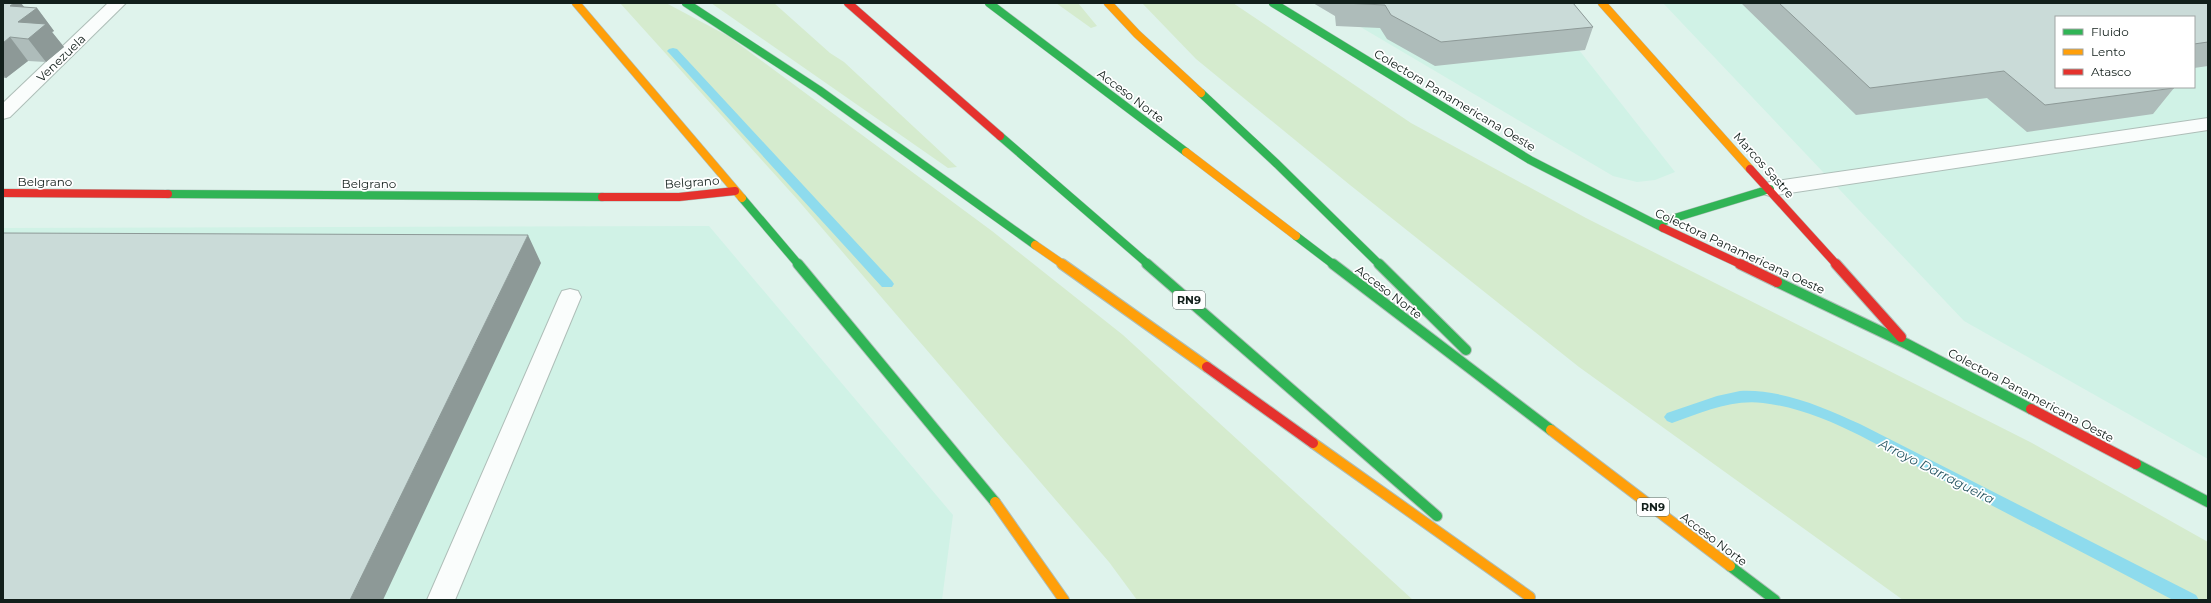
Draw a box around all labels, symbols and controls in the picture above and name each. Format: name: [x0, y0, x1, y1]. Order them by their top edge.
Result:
legend: [2055, 16, 2195, 88]
text: Fluido: [2091, 24, 2129, 39]
street label: Venezuela: [33, 31, 89, 85]
text: Lento: [2091, 44, 2126, 59]
street label: Colectora Panamericana Oeste: [1372, 46, 1538, 154]
text: Atasco: [2091, 64, 2131, 79]
street label: Acceso Norte: [1095, 66, 1167, 126]
street label: Marcos Sastre: [1731, 129, 1797, 201]
street label: Belgrano: [664, 173, 720, 191]
street label: Belgrano: [18, 174, 72, 189]
street label: Belgrano: [342, 176, 396, 191]
street label: Colectora Panamericana Oeste: [1653, 205, 1827, 297]
street label: Acceso Norte: [1353, 262, 1425, 322]
road number: RN9: [1173, 291, 1205, 309]
street label: Colectora Panamericana Oeste: [1946, 345, 2116, 445]
water label: Arroyo Darragueira: [1876, 435, 1997, 507]
road number: RN9: [1637, 498, 1669, 516]
street label: Acceso Norte: [1678, 509, 1750, 569]

